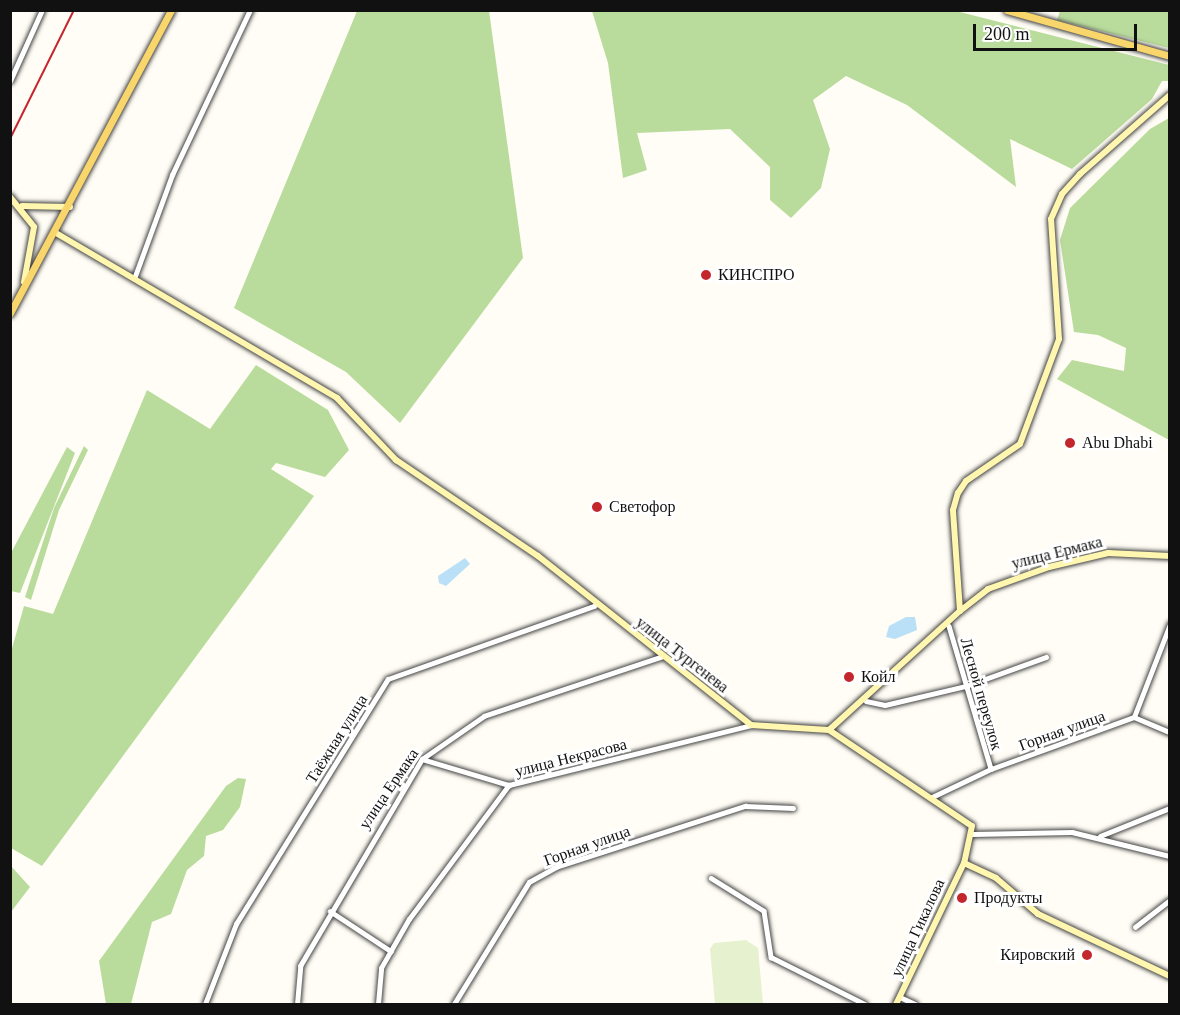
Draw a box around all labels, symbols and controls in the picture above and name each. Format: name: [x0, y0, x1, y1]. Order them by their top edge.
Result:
scale bar: [976, 12, 1140, 50]
text: 200 m: [984, 24, 1030, 44]
place label: КИНСПРО: [718, 265, 795, 285]
marker: КИНСПРО: [699, 268, 713, 282]
place label: Abu Dhabi: [1082, 433, 1153, 453]
marker: Abu Dhabi: [1063, 436, 1077, 450]
place label: Светофор: [609, 497, 675, 517]
marker: Светофор: [590, 500, 604, 514]
street label: улица Ермака: [1010, 532, 1104, 574]
street label: улица Тургенева: [632, 613, 732, 697]
street label: Лесной переулок: [956, 636, 1006, 752]
place label: Койл: [861, 667, 895, 687]
marker: Койл: [842, 670, 856, 684]
street label: Таёжная улица: [302, 691, 372, 787]
street label: Горная улица: [1016, 707, 1108, 755]
street label: улица Некрасова: [513, 735, 629, 781]
street label: улица Ермака: [355, 745, 423, 833]
street label: Горная улица: [541, 822, 633, 870]
street label: улица Гикалова: [887, 876, 949, 980]
place label: Продукты: [974, 888, 1043, 908]
marker: Продукты: [955, 891, 969, 905]
place label: Кировский: [1000, 945, 1075, 965]
marker: Кировский: [1080, 948, 1094, 962]

